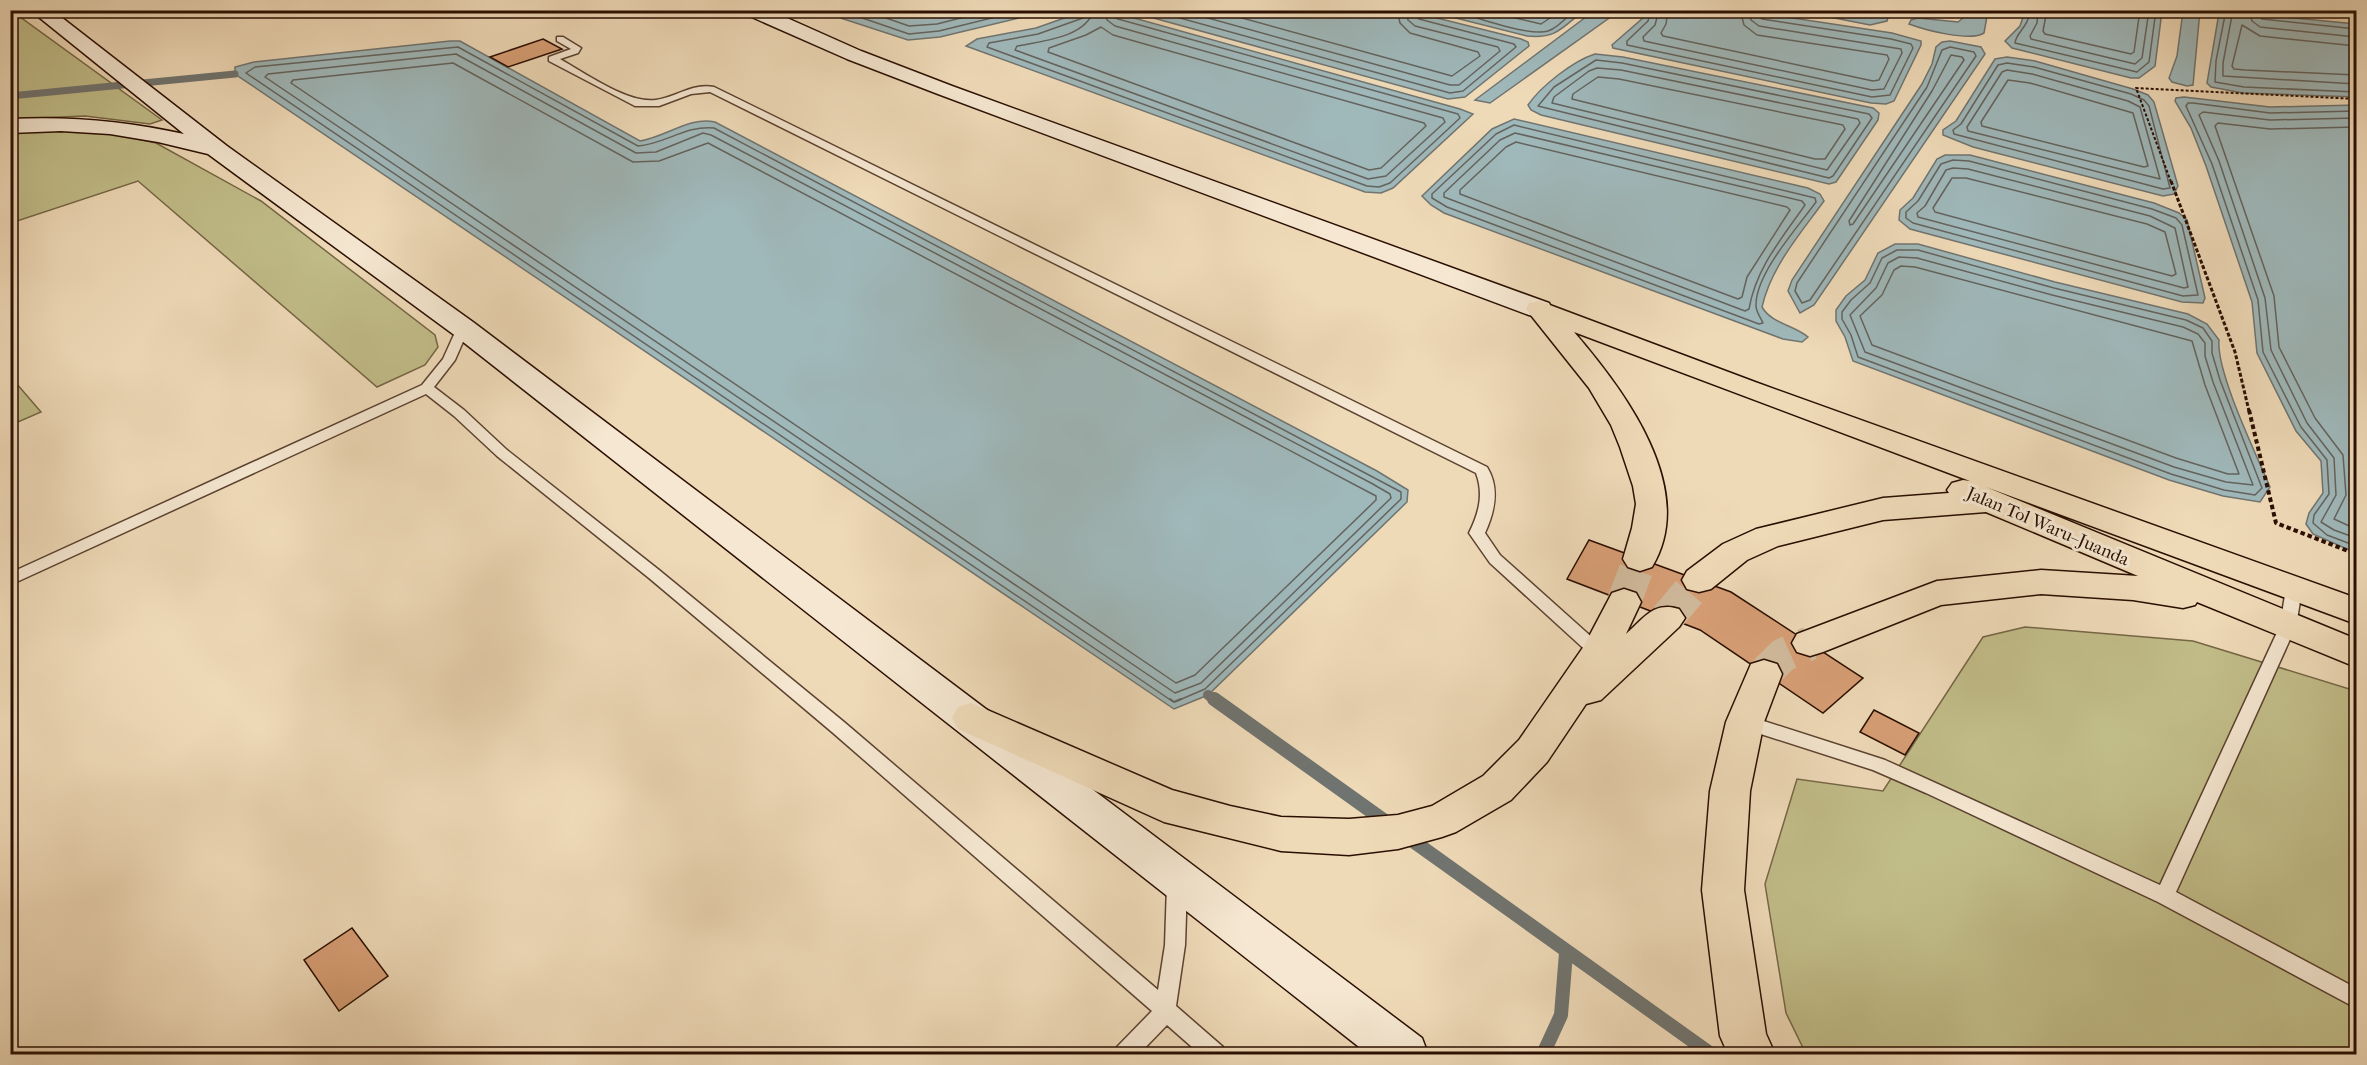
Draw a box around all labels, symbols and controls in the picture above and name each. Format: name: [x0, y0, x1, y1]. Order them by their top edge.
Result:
street label: Jalan Tol Waru–Juanda: [1962, 482, 2133, 570]

